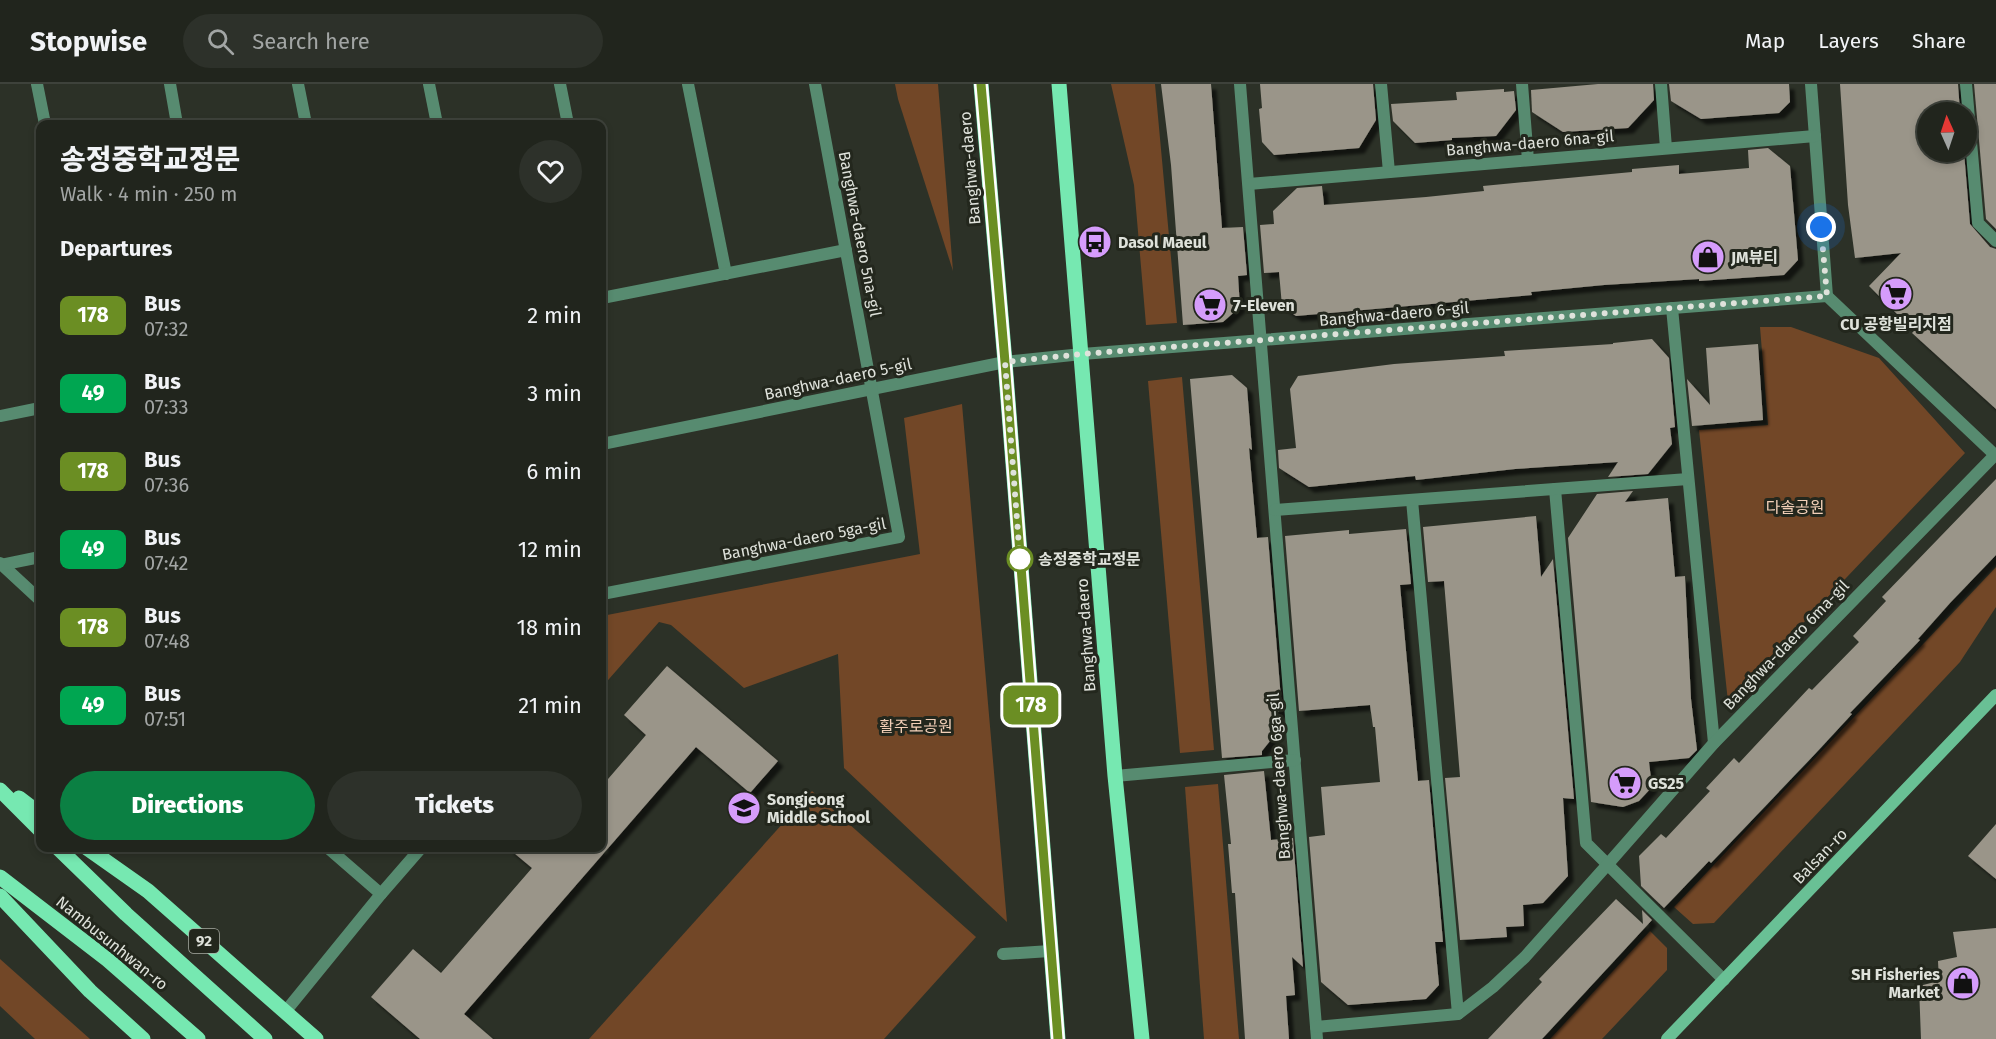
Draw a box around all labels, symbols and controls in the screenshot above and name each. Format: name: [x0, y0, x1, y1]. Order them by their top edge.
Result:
search box: [183, 14, 603, 68]
text: Stopwise: [30, 25, 147, 58]
icon: search: [204, 25, 237, 58]
text: Search here: [252, 28, 370, 55]
text: Map: [1745, 28, 1785, 54]
text: Layers: [1818, 28, 1879, 54]
text: Share: [1912, 28, 1966, 54]
north arrow: [1917, 102, 1977, 162]
map controls: [1917, 102, 1977, 162]
street label: Banghwa-daero: [956, 110, 984, 226]
street label: Banghwa-daero 6na-gil: [1445, 126, 1615, 160]
button: heart: [519, 140, 582, 203]
text: 송정중학교정문: [60, 143, 240, 176]
street label: Banghwa-daero 5na-gil: [835, 150, 885, 319]
text: Walk · 4 min · 250 m: [60, 182, 237, 206]
your location: [1806, 212, 1836, 242]
bus stop icon: Dasol Maeul: [1077, 224, 1113, 260]
place label: Dasol Maeul: [1118, 233, 1207, 252]
text: Departures: [60, 235, 172, 262]
shop icon: JM뷰티: [1690, 239, 1726, 275]
place label: JM뷰티: [1730, 248, 1778, 267]
supermarket icon: CU 공항빌리지점: [1878, 276, 1914, 312]
supermarket icon: 7-Eleven: [1192, 287, 1228, 323]
text: Bus: [144, 290, 181, 317]
place label: 7-Eleven: [1233, 296, 1295, 315]
street label: Banghwa-daero 6-gil: [1318, 298, 1470, 330]
text: 178: [77, 302, 109, 328]
text: 2 min: [527, 302, 582, 329]
place label: CU 공항빌리지점: [1840, 315, 1952, 334]
text: 07:32: [144, 317, 188, 341]
street label: Banghwa-daero 5-gil: [763, 354, 914, 404]
text: Bus: [144, 368, 181, 395]
text: 49: [81, 380, 105, 406]
text: 3 min: [527, 380, 582, 407]
text: 07:33: [144, 395, 189, 419]
text: Bus: [144, 446, 181, 473]
text: 178: [77, 458, 109, 484]
text: 6 min: [526, 458, 582, 485]
text: 07:36: [144, 473, 189, 497]
park label: 다솔공원: [1766, 498, 1824, 517]
street label: Banghwa-daero 5ga-gil: [720, 514, 888, 564]
text: Bus: [144, 524, 181, 551]
text: 49: [81, 536, 105, 562]
text: 12 min: [518, 536, 582, 563]
marker: 송정중학교정문: [1007, 546, 1033, 572]
place label: 송정중학교정문: [1038, 550, 1141, 569]
text: 07:42: [144, 551, 188, 575]
street label: Banghwa-daero 6ma-gil: [1719, 576, 1853, 714]
street label: Banghwa-daero: [1073, 578, 1099, 692]
text: Bus: [144, 602, 181, 629]
text: 178: [77, 614, 109, 640]
text: 18 min: [517, 614, 582, 641]
text: 07:48: [144, 629, 190, 653]
text: Bus: [144, 680, 181, 707]
line badge: 178: [996, 686, 1066, 724]
text: 49: [81, 692, 105, 718]
text: 21 min: [518, 692, 582, 719]
text: 178: [1015, 692, 1047, 718]
street label: Banghwa-daero 6ga-gil: [1264, 692, 1294, 860]
text: 07:51: [144, 707, 186, 731]
park label: 활주로공원: [879, 717, 953, 736]
supermarket icon: GS25: [1607, 765, 1643, 801]
button: Directions: [60, 771, 315, 840]
button: Tickets: [327, 771, 582, 840]
place label: GS25: [1648, 774, 1685, 793]
school or university icon: Songjeong Middle School: [726, 790, 762, 826]
place label: Songjeong Middle School: [767, 790, 870, 827]
street label: Balsan-ro: [1789, 824, 1851, 888]
street label: Nambusunhwan-ro: [52, 892, 172, 994]
road number: 92: [189, 929, 219, 953]
place label: SH Fisheries Market: [1851, 965, 1941, 1002]
shop icon: SH Fisheries Market: [1945, 965, 1981, 1001]

